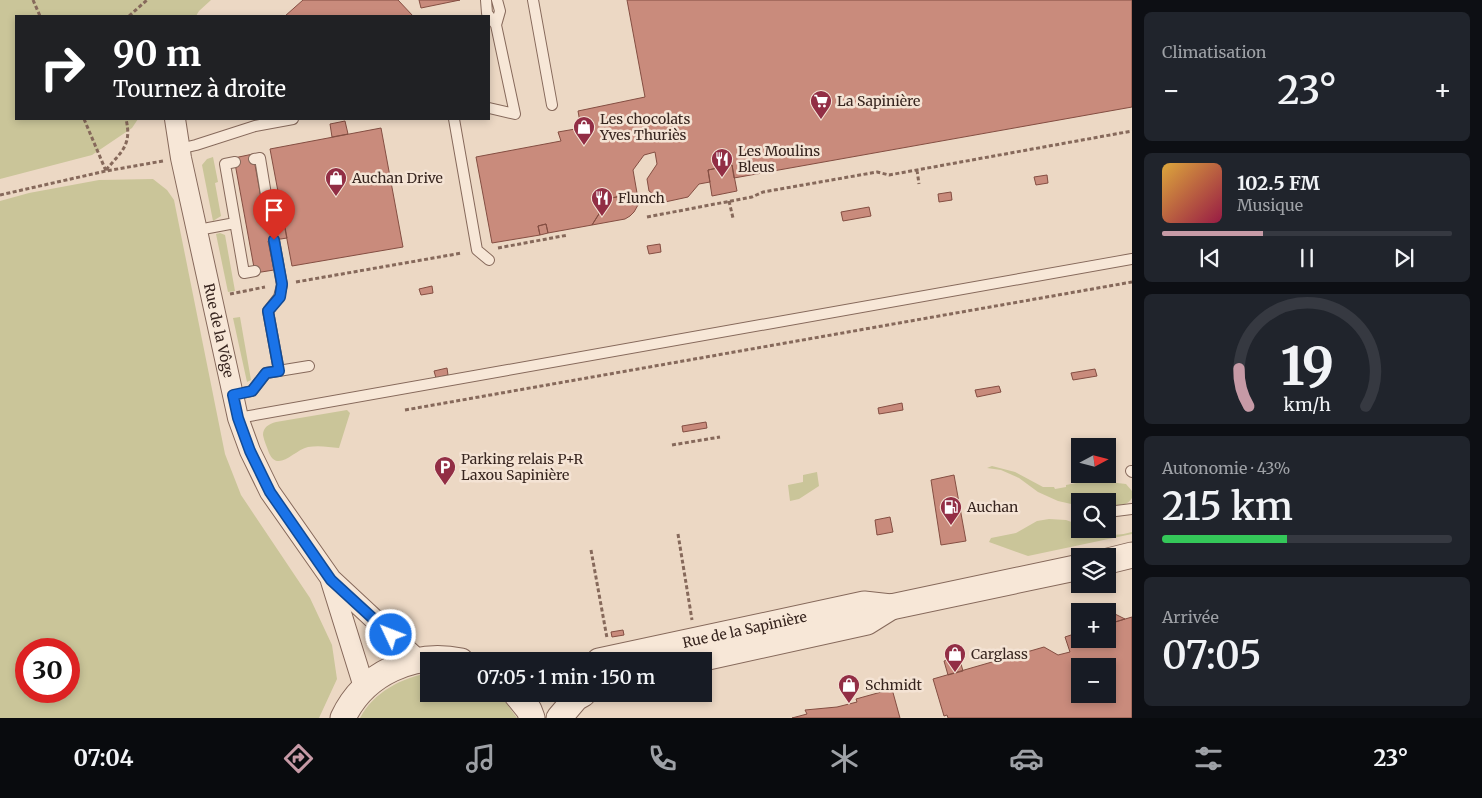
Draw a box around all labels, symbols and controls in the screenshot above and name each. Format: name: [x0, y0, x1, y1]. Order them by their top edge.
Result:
text: 90 m: [113, 32, 201, 76]
icon: right: [30, 35, 95, 100]
text: Climatisation: [1162, 42, 1266, 62]
text: 23°: [1277, 67, 1337, 114]
text: −: [1162, 72, 1181, 108]
text: +: [1433, 72, 1452, 108]
text: Tournez à droite: [113, 75, 286, 103]
supermarket icon: La Sapinière: [809, 89, 833, 120]
place label: La Sapinière: [837, 92, 920, 110]
place label: Les chocolats Yves Thuriès: [599, 110, 690, 144]
shop icon: Les chocolats Yves Thuriès: [572, 115, 596, 146]
place label: Les Moulins Bleus: [738, 142, 820, 176]
restaurant icon: Les Moulins Bleus: [710, 147, 734, 178]
shop icon: Auchan Drive: [324, 166, 348, 197]
place label: Auchan Drive: [351, 169, 443, 187]
text: 102.5 FM: [1237, 171, 1320, 195]
restaurant icon: Flunch: [590, 186, 614, 217]
pin: [253, 189, 295, 240]
place label: Flunch: [618, 189, 665, 207]
text: Musique: [1237, 195, 1303, 215]
icon: arrive: [260, 196, 288, 224]
icon: previous: [1196, 244, 1224, 272]
icon: pause: [1293, 244, 1321, 272]
icon: next: [1390, 244, 1418, 272]
street label: Rue de la Vôge: [200, 282, 238, 379]
text: 19: [1280, 334, 1334, 399]
text: km/h: [1283, 393, 1331, 416]
north arrow: [1071, 438, 1116, 482]
map controls: [1071, 438, 1116, 703]
place label: Parking relais P+R Laxou Sapinière: [461, 450, 584, 484]
parking icon: Parking relais P+R Laxou Sapinière: [433, 455, 457, 486]
text: Autonomie · 43%: [1162, 458, 1290, 478]
text: 215 km: [1162, 483, 1293, 530]
button: search: [1071, 493, 1116, 538]
fuel station icon: Auchan: [939, 495, 963, 526]
place label: Auchan: [966, 498, 1018, 516]
button: layers: [1071, 548, 1116, 593]
button: +: [1071, 603, 1116, 648]
text: Arrivée: [1162, 607, 1219, 627]
position arrow: [364, 608, 416, 660]
street label: Rue de la Sapinière: [681, 608, 809, 652]
text: 07:05: [1162, 632, 1261, 679]
speed limit sign: 30: [15, 638, 80, 703]
shop icon: Carglass: [943, 642, 967, 673]
place label: Carglass: [971, 645, 1028, 663]
button: −: [1071, 658, 1116, 703]
text: 07:05 · 1 min · 150 m: [477, 665, 655, 689]
shop icon: Schmidt: [837, 673, 861, 704]
place label: Schmidt: [865, 676, 922, 694]
icon: directions: [281, 741, 316, 776]
icon: music: [463, 741, 498, 776]
icon: phone: [645, 741, 680, 776]
icon: climate: [827, 741, 862, 776]
icon: car: [1009, 741, 1044, 776]
icon: filters: [1191, 741, 1226, 776]
text: 07:04: [74, 744, 133, 772]
text: 23°: [1373, 744, 1408, 772]

